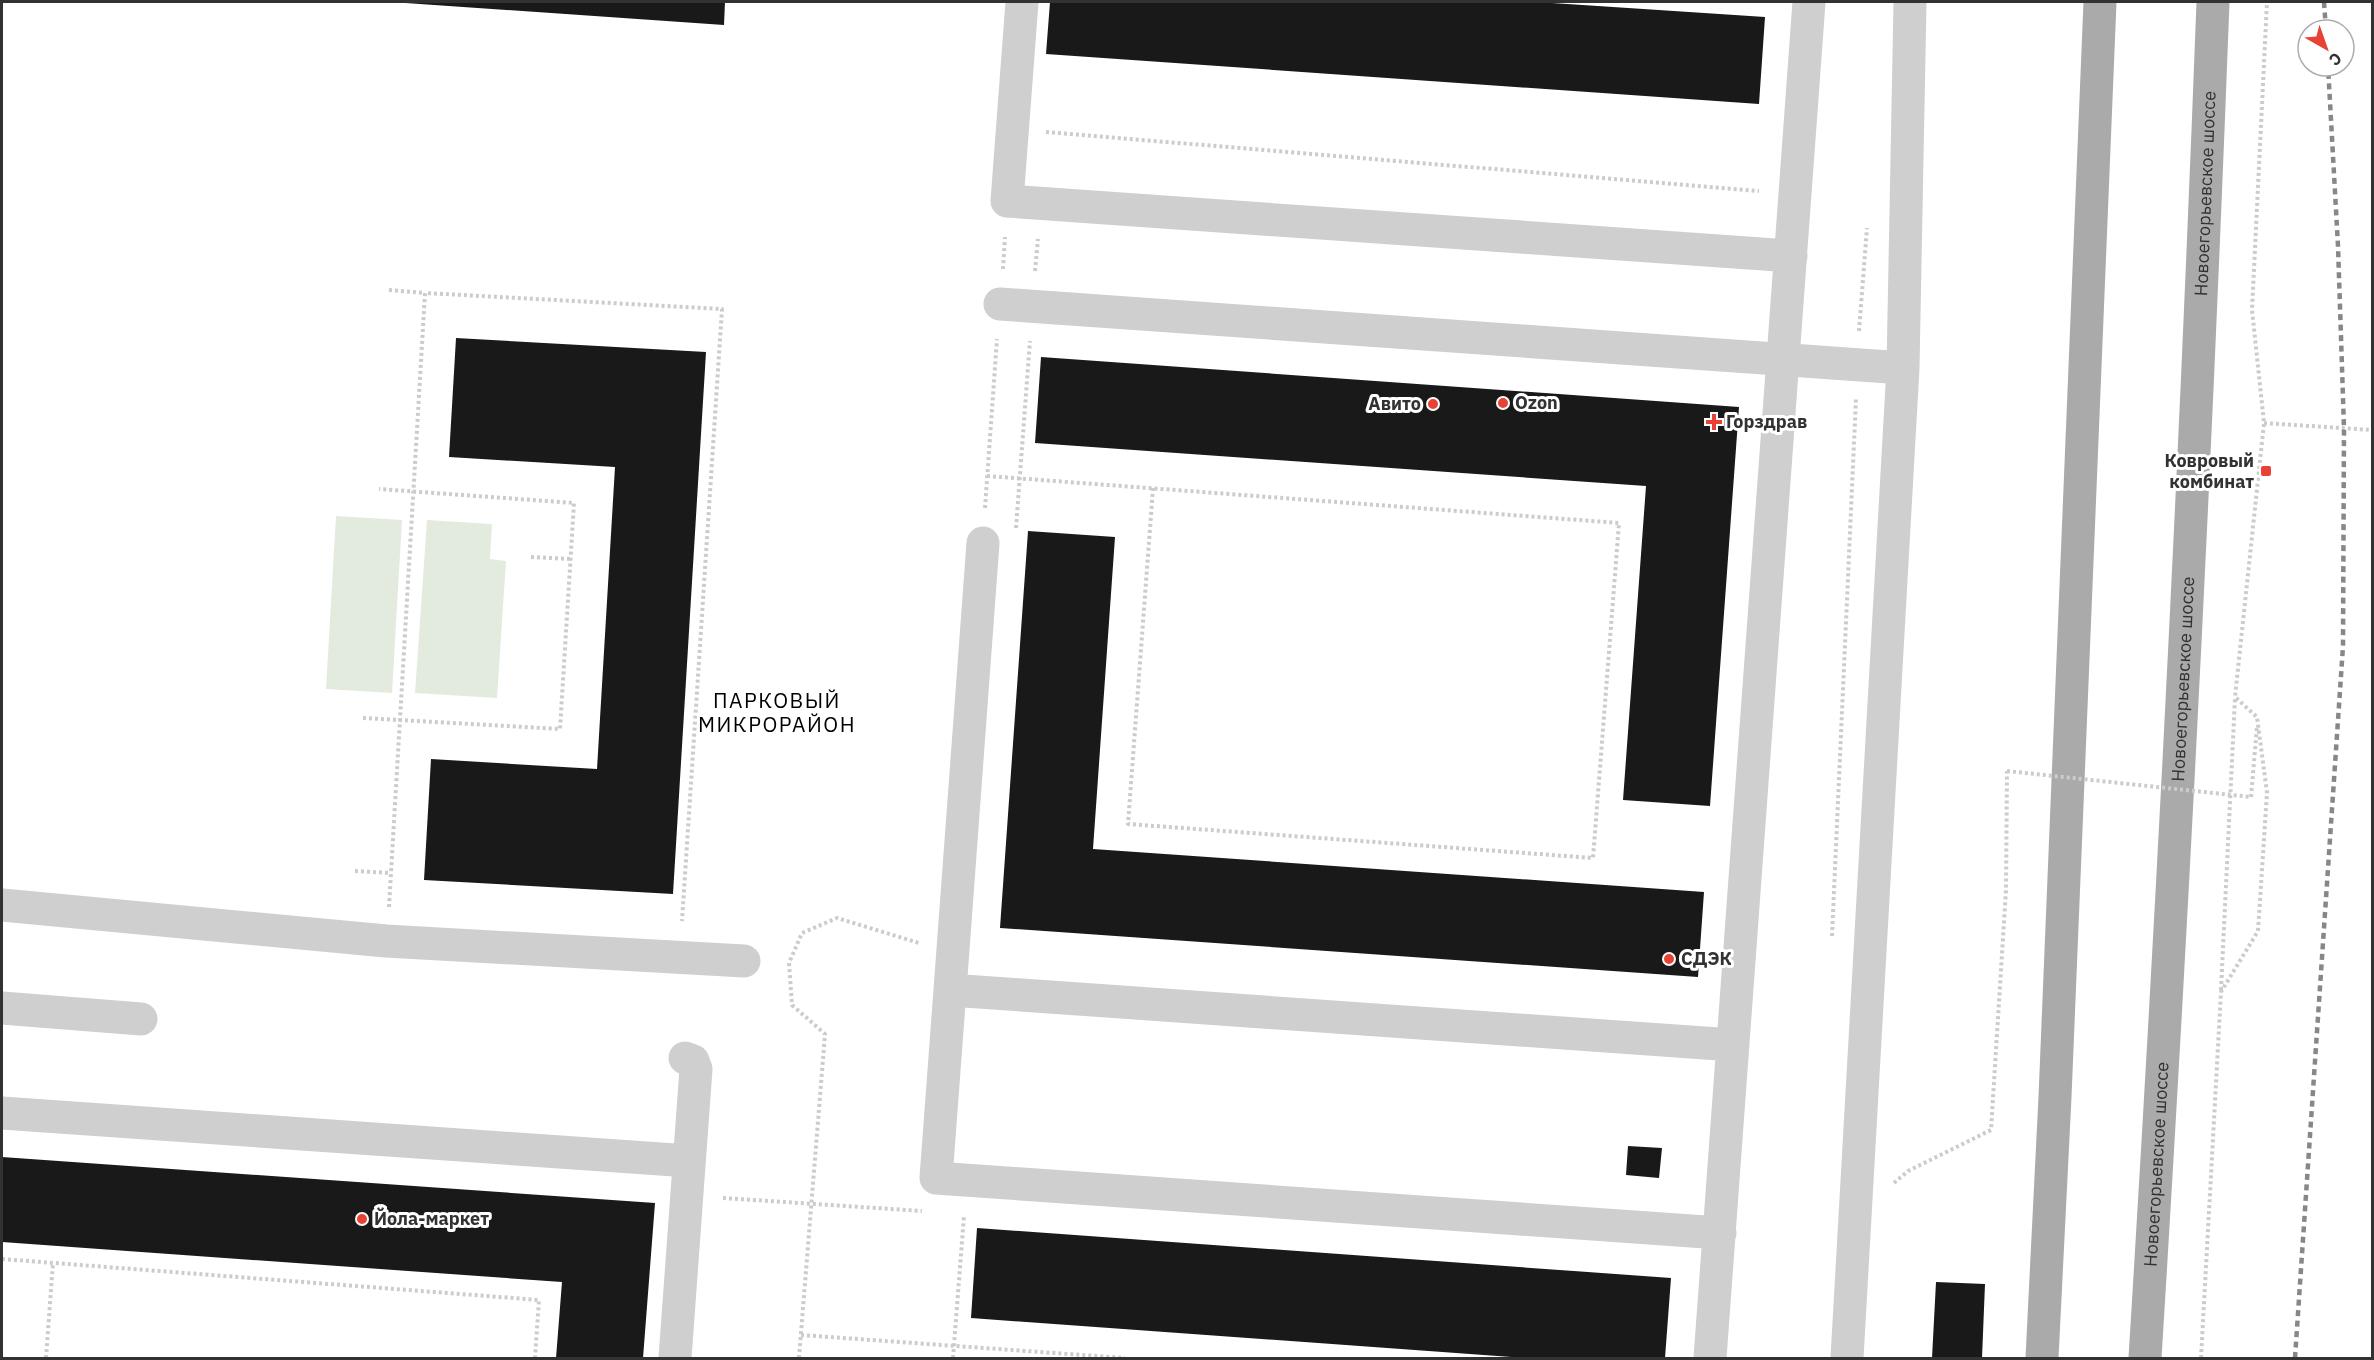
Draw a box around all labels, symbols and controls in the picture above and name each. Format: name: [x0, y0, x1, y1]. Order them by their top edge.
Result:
north arrow: [2296, 18, 2356, 78]
text: С: [2325, 48, 2346, 71]
street label: Новоегорьевское шоссе: [2189, 90, 2221, 297]
place label: Ozon: [1515, 391, 1558, 414]
place label: Авито: [1368, 392, 1421, 415]
marker: Ozon: [1496, 396, 1510, 410]
marker: Авито: [1426, 397, 1440, 411]
place label: Горздрав: [1726, 410, 1807, 433]
marker: Горздрав: [1707, 415, 1721, 429]
place label: Ковровый комбинат: [2164, 449, 2254, 493]
marker: Ковровый комбинат: [2259, 464, 2273, 478]
street label: Новоегорьевское шоссе: [2166, 576, 2199, 782]
district label: ПАРКОВЫЙ МИКРОРАЙОН: [698, 686, 856, 738]
place label: СДЭК: [1681, 947, 1732, 970]
marker: СДЭК: [1662, 952, 1676, 966]
street label: Новоегорьевское шоссе: [2139, 1061, 2174, 1268]
place label: Йола-маркет: [374, 1207, 489, 1230]
marker: Йола-маркет: [355, 1212, 369, 1226]

